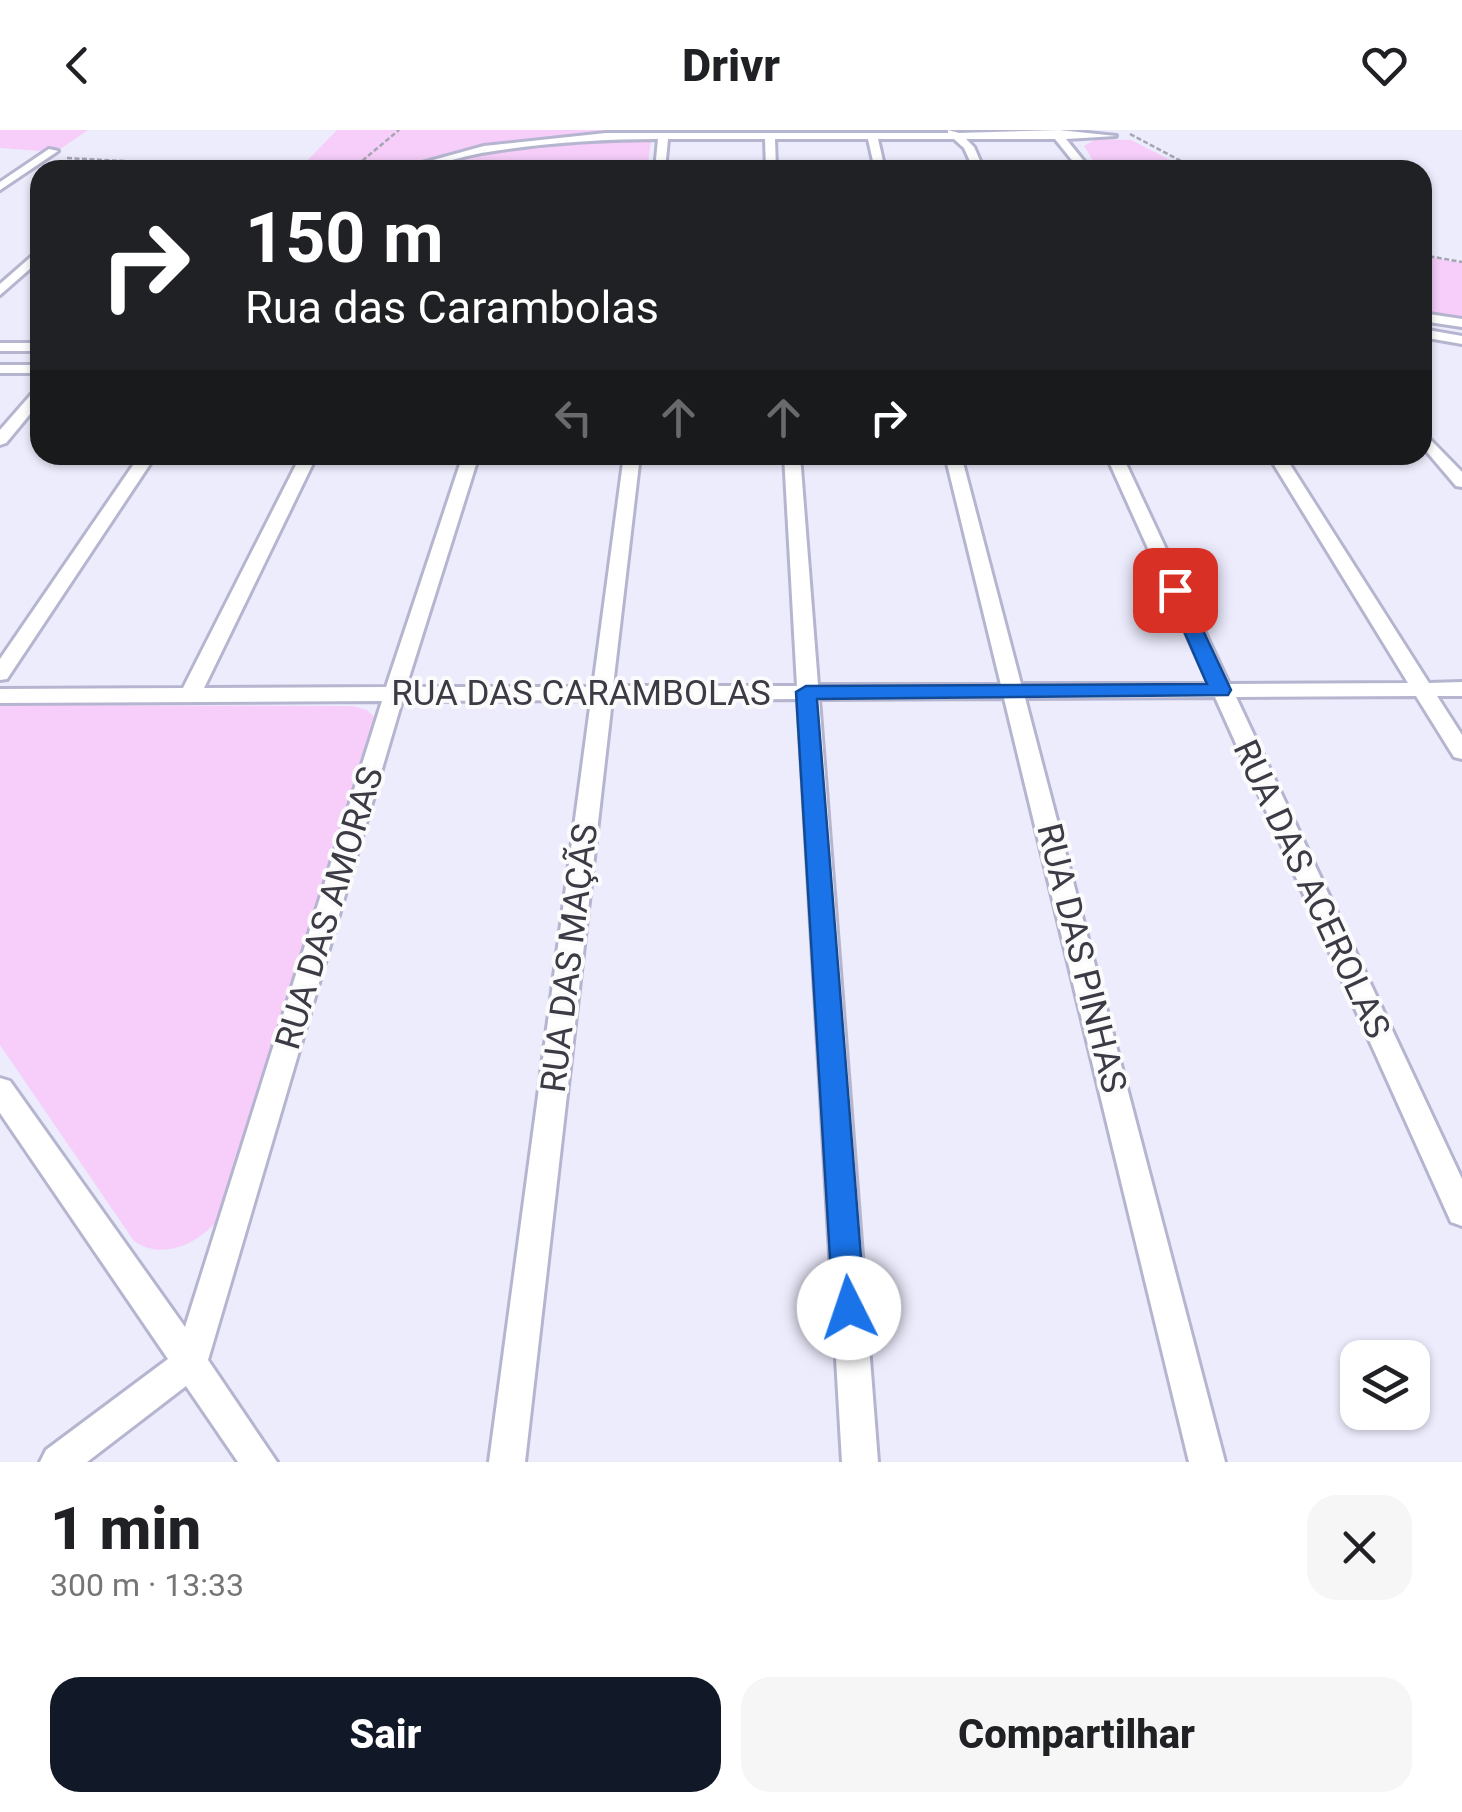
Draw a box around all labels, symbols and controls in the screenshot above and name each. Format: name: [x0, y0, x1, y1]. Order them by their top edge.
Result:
icon: back: [50, 38, 105, 93]
icon: heart: [1357, 38, 1412, 93]
text: Drivr: [682, 39, 780, 92]
text: 150 m: [245, 197, 444, 279]
icon: right: [80, 200, 210, 330]
text: Rua das Carambolas: [245, 281, 659, 334]
icon: left: [546, 390, 601, 445]
icon: ahead: [651, 390, 706, 445]
icon: ahead: [756, 390, 811, 445]
icon: right: [861, 390, 916, 445]
pin: [1133, 548, 1218, 633]
icon: arrive: [1148, 563, 1203, 618]
street label: RUA DAS CARAMBOLAS: [391, 673, 771, 714]
street label: RUA DAS ACEROLAS: [1224, 734, 1399, 1045]
street label: RUA DAS AMORAS: [267, 762, 392, 1054]
street label: RUA DAS PINHAS: [1028, 819, 1135, 1097]
street label: RUA DAS MAÇÃS: [533, 821, 606, 1095]
position arrow: [797, 1256, 901, 1360]
map controls: [1340, 1340, 1430, 1430]
button: layers: [1340, 1340, 1430, 1430]
text: 1 min: [50, 1493, 201, 1564]
button: close: [1307, 1495, 1412, 1600]
text: 300 m · 13:33: [50, 1566, 244, 1604]
button: Sair: [50, 1677, 721, 1792]
button: Compartilhar: [741, 1677, 1412, 1792]

